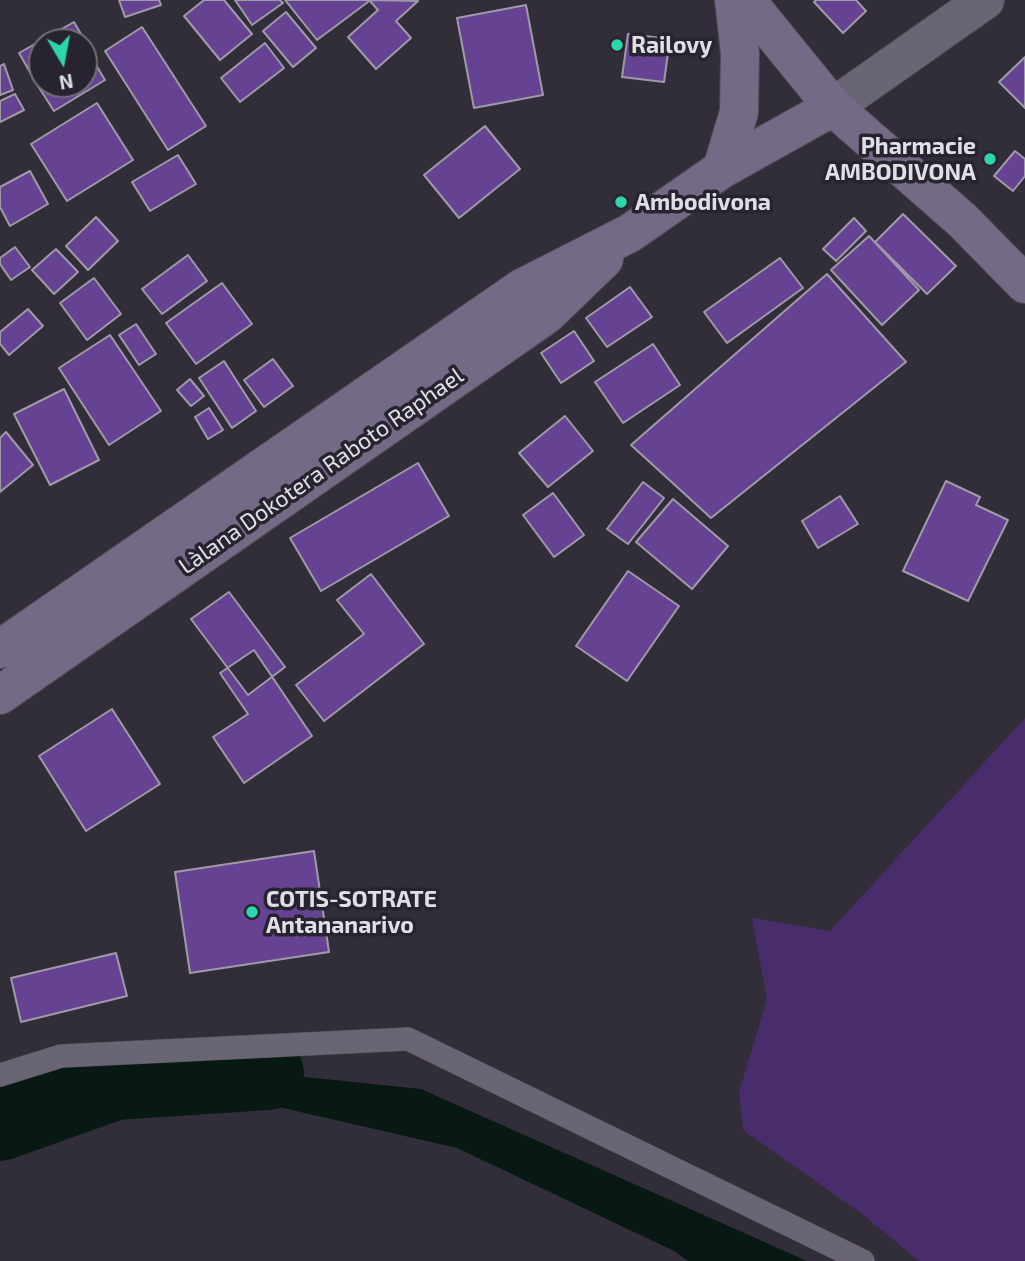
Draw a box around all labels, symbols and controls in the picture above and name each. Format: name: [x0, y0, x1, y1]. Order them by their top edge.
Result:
north arrow: [28, 28, 98, 98]
place label: Railovy: [631, 31, 712, 59]
marker: Railovy: [609, 37, 625, 53]
text: N: [58, 70, 75, 95]
place label: Pharmacie AMBODIVONA: [825, 132, 976, 186]
marker: Pharmacie AMBODIVONA: [982, 151, 998, 167]
place label: Ambodivona: [635, 188, 771, 216]
marker: Ambodivona: [613, 194, 629, 210]
street label: Làlana Dokotera Raboto Raphael: [173, 362, 469, 580]
place label: COTIS-SOTRATE Antananarivo: [266, 885, 437, 939]
marker: COTIS-SOTRATE Antananarivo: [244, 904, 260, 920]

